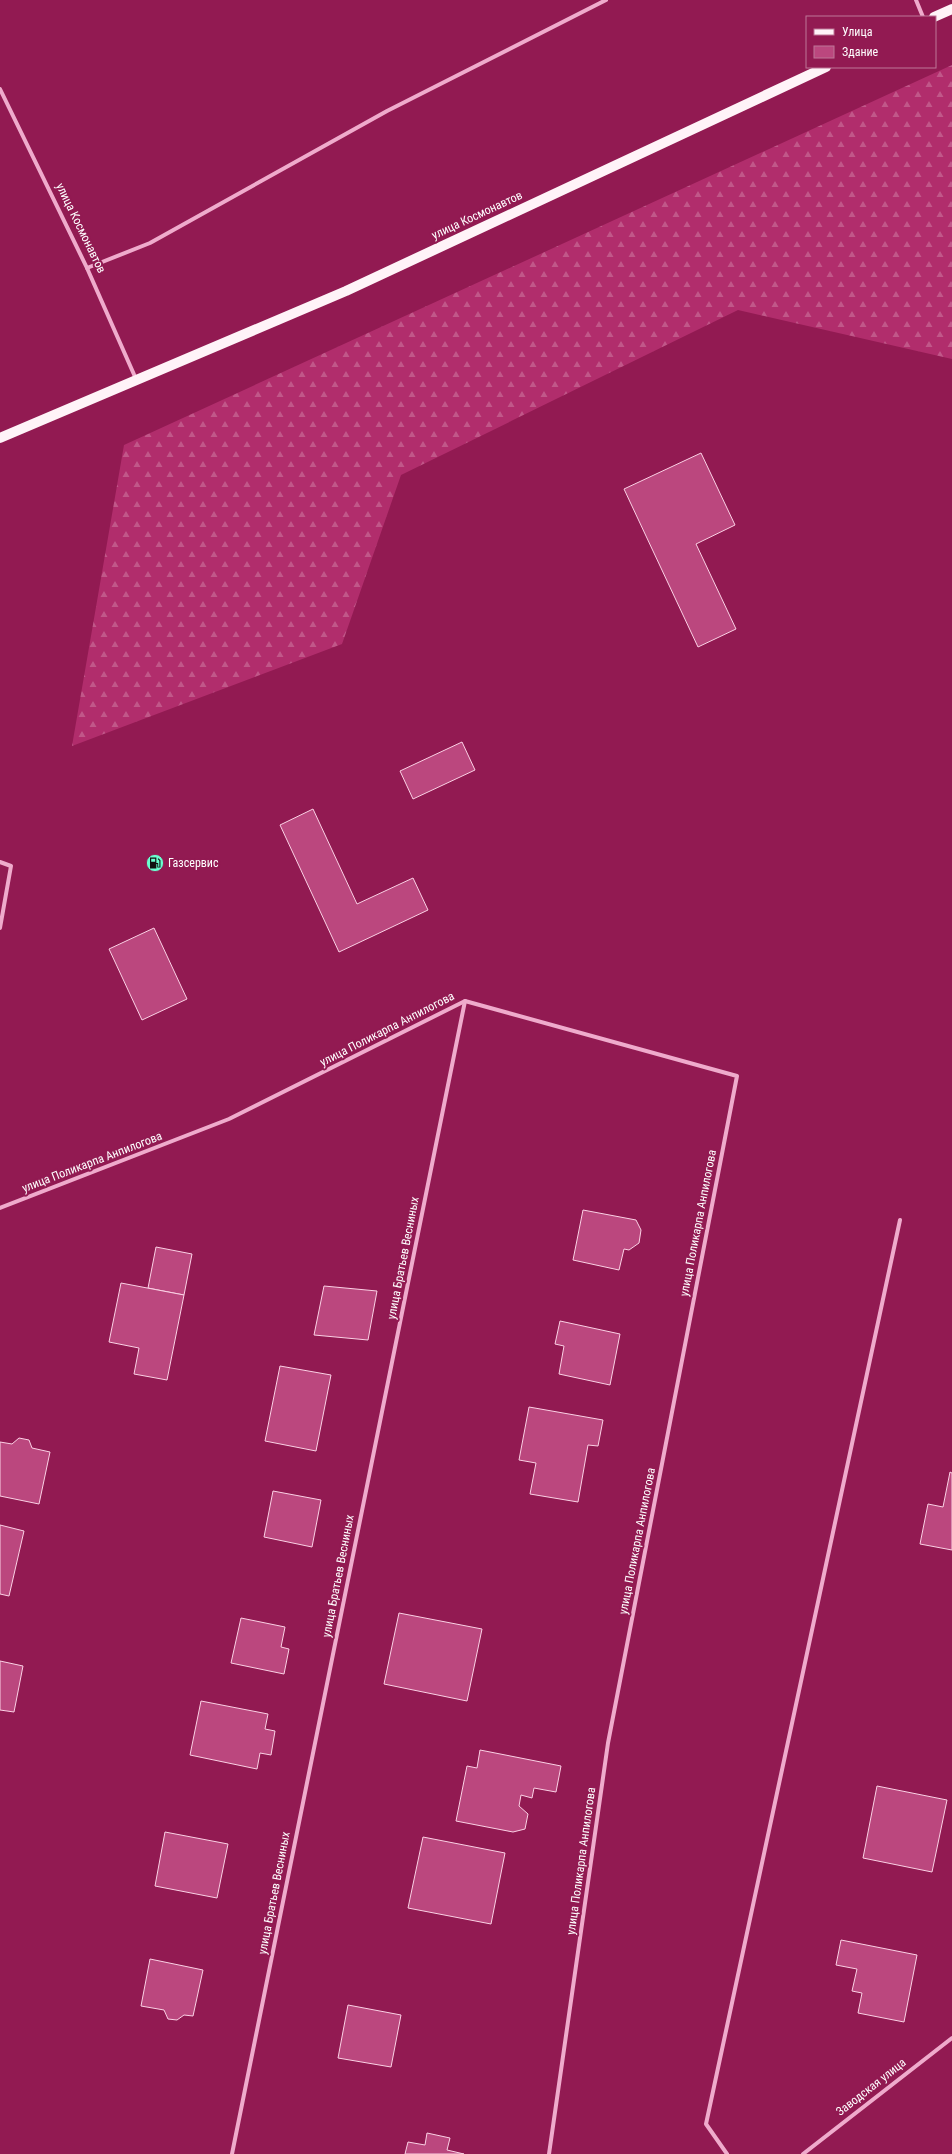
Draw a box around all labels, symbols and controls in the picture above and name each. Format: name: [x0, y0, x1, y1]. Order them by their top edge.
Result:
legend: [806, 16, 936, 68]
text: Улица: [842, 25, 873, 39]
text: Здание: [842, 45, 879, 59]
street label: улица Космонавтов: [53, 181, 109, 275]
street label: улица Космонавтов: [429, 188, 525, 242]
fuel station icon: Газсервис: [145, 853, 165, 873]
place label: Газсервис: [168, 856, 219, 870]
street label: улица Поликарпа Анпилогова: [317, 989, 457, 1069]
street label: улица Поликарпа Анпилогова: [20, 1129, 164, 1195]
street label: улица Поликарпа Анпилогова: [677, 1148, 719, 1297]
street label: улица Братьев Весниных: [384, 1195, 422, 1321]
street label: улица Поликарпа Анпилогова: [616, 1466, 658, 1615]
street label: улица Братьев Весниных: [319, 1513, 357, 1639]
street label: улица Поликарпа Анпилогова: [564, 1786, 598, 1936]
street label: улица Братьев Весниных: [255, 1830, 293, 1956]
street label: Заводская улица: [833, 2055, 909, 2119]

